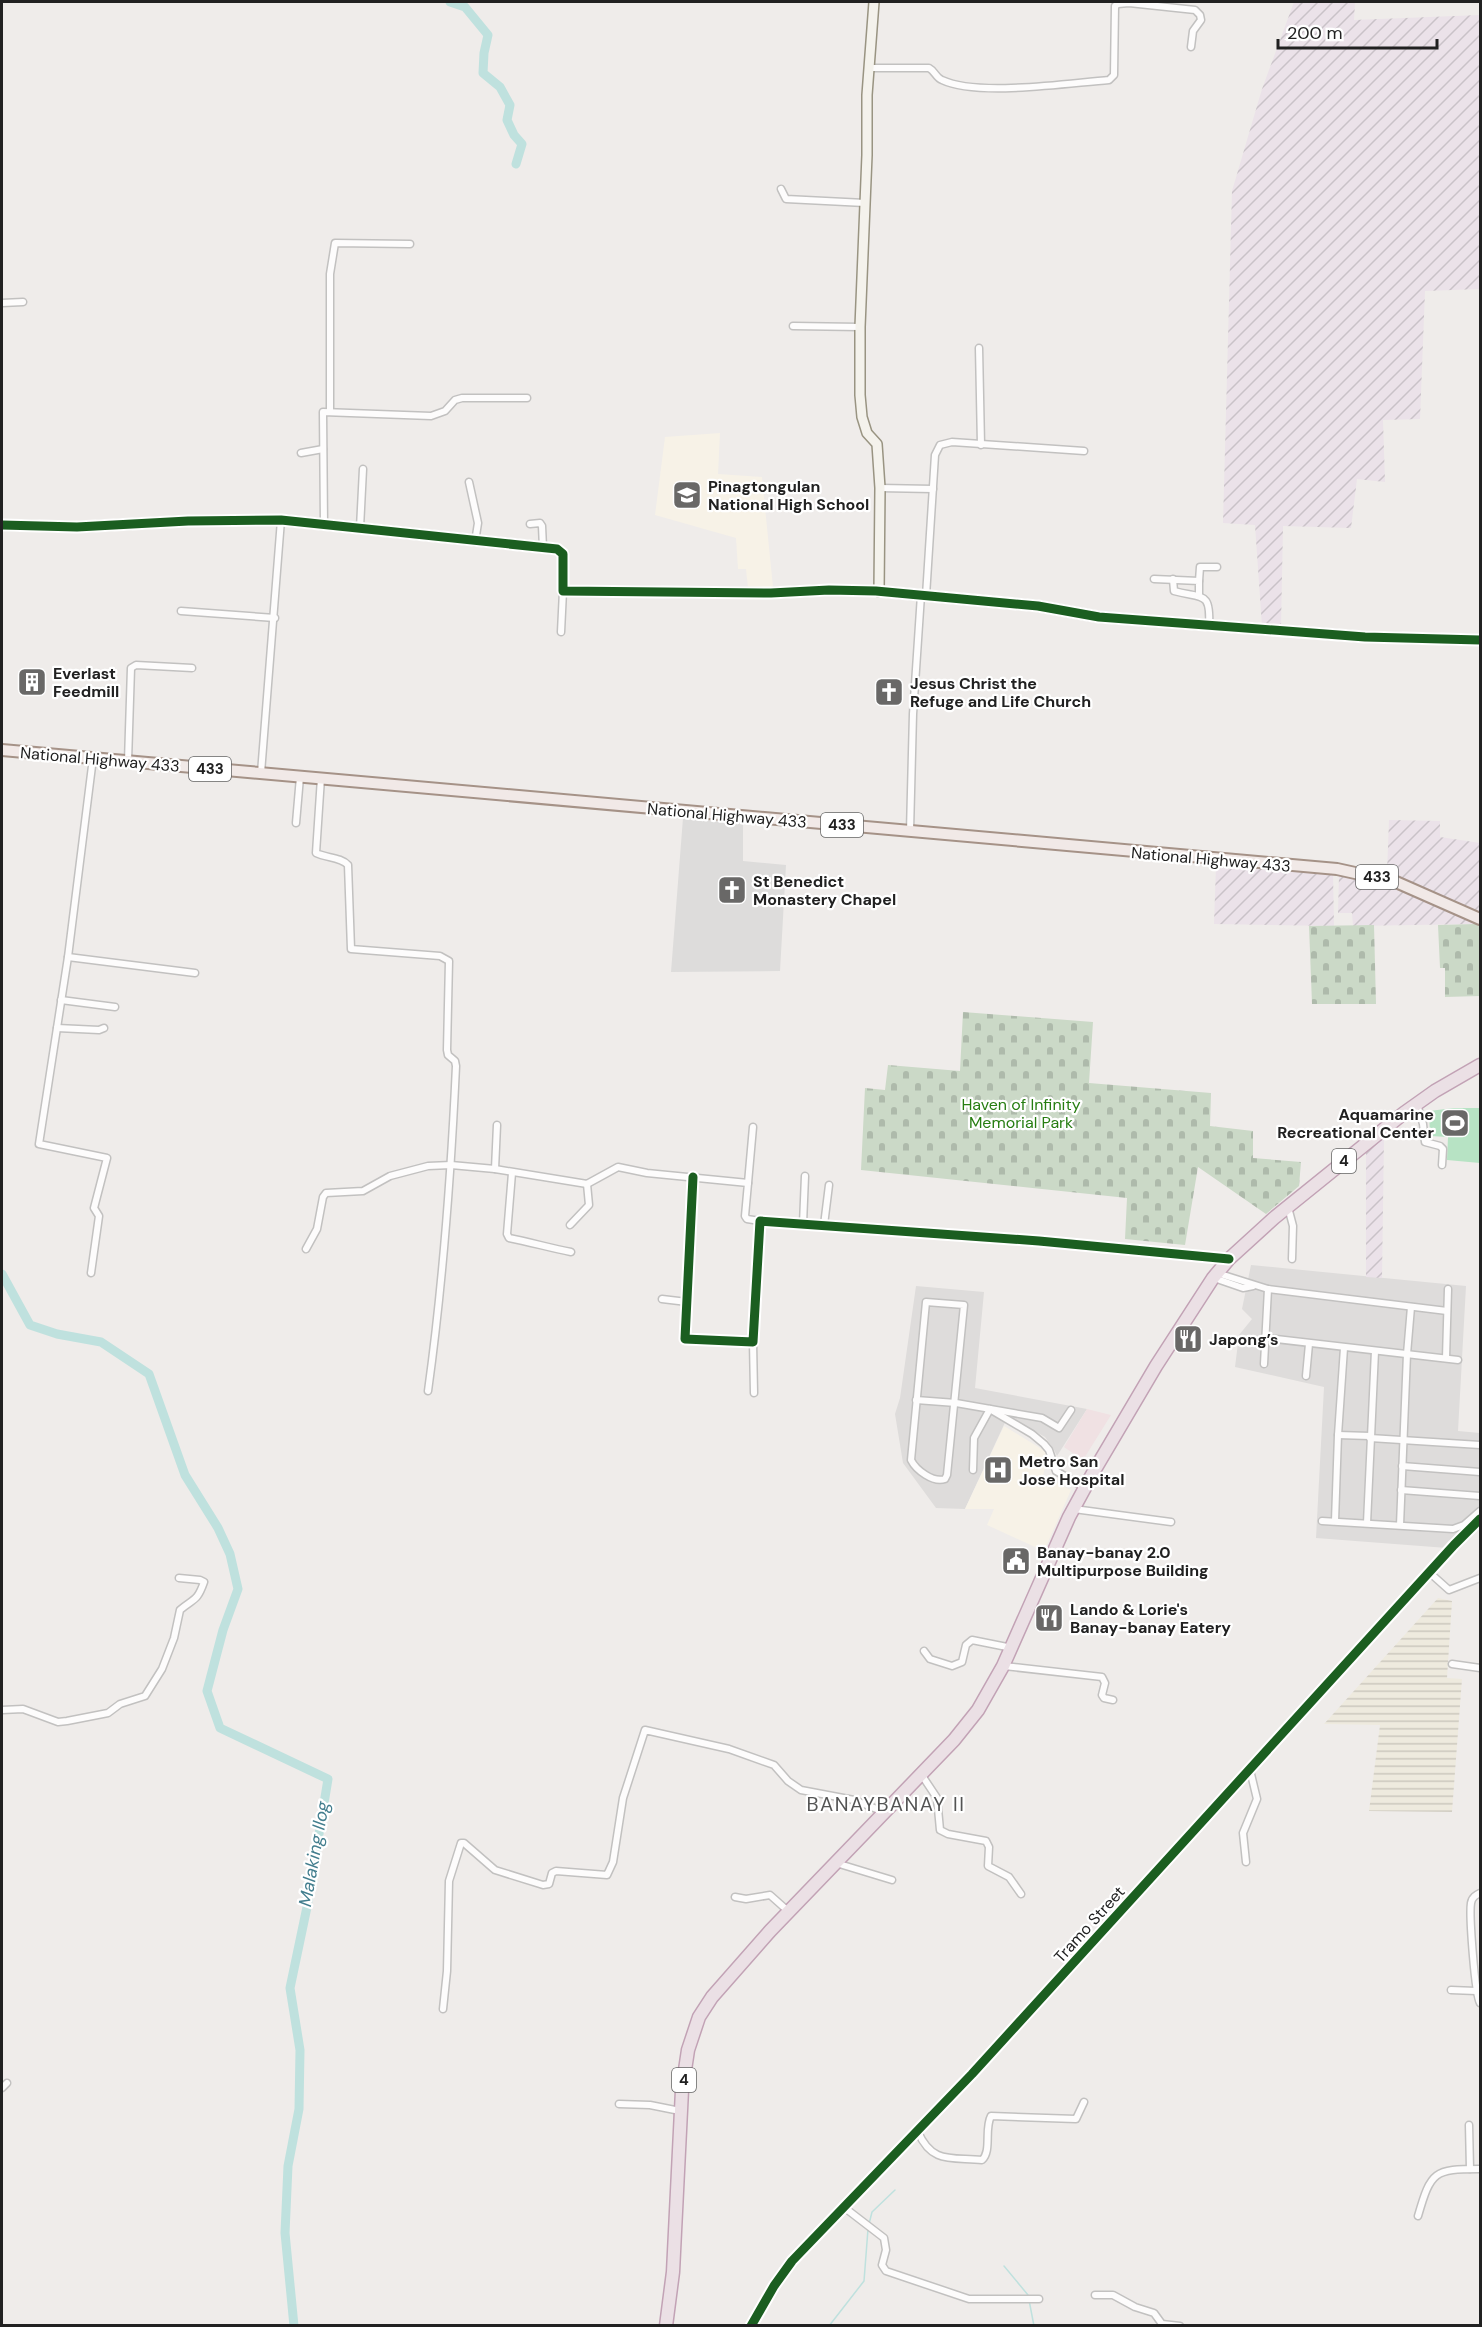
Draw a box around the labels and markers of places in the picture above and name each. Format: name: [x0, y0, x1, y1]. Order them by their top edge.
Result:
place label: Pinagtongulan National High School: [708, 476, 869, 515]
school or university icon: Pinagtongulan National High School: [671, 479, 703, 511]
place label: Everlast Feedmill: [53, 663, 119, 702]
building icon: Everlast Feedmill: [16, 666, 48, 698]
place label: Jesus Christ the Refuge and Life Church: [910, 673, 1091, 712]
church icon: Jesus Christ the Refuge and Life Church: [873, 676, 905, 708]
place label: St Benedict Monastery Chapel: [753, 871, 896, 910]
church icon: St Benedict Monastery Chapel: [716, 874, 748, 906]
place label: Aquamarine Recreational Center: [1277, 1104, 1434, 1143]
sports icon: Aquamarine Recreational Center: [1439, 1107, 1471, 1139]
restaurant icon: Japong’s: [1172, 1323, 1204, 1355]
place label: Japong’s: [1209, 1329, 1278, 1350]
place label: Metro San Jose Hospital: [1019, 1451, 1124, 1490]
hospital icon: Metro San Jose Hospital: [982, 1454, 1014, 1486]
place label: Banay-banay 2.0 Multipurpose Building: [1037, 1542, 1209, 1581]
public building icon: Banay-banay 2.0 Multipurpose Building: [1000, 1545, 1032, 1577]
place label: Lando & Lorie's Banay-banay Eatery: [1070, 1599, 1231, 1638]
restaurant icon: Lando & Lorie's Banay-banay Eatery: [1033, 1602, 1065, 1634]

